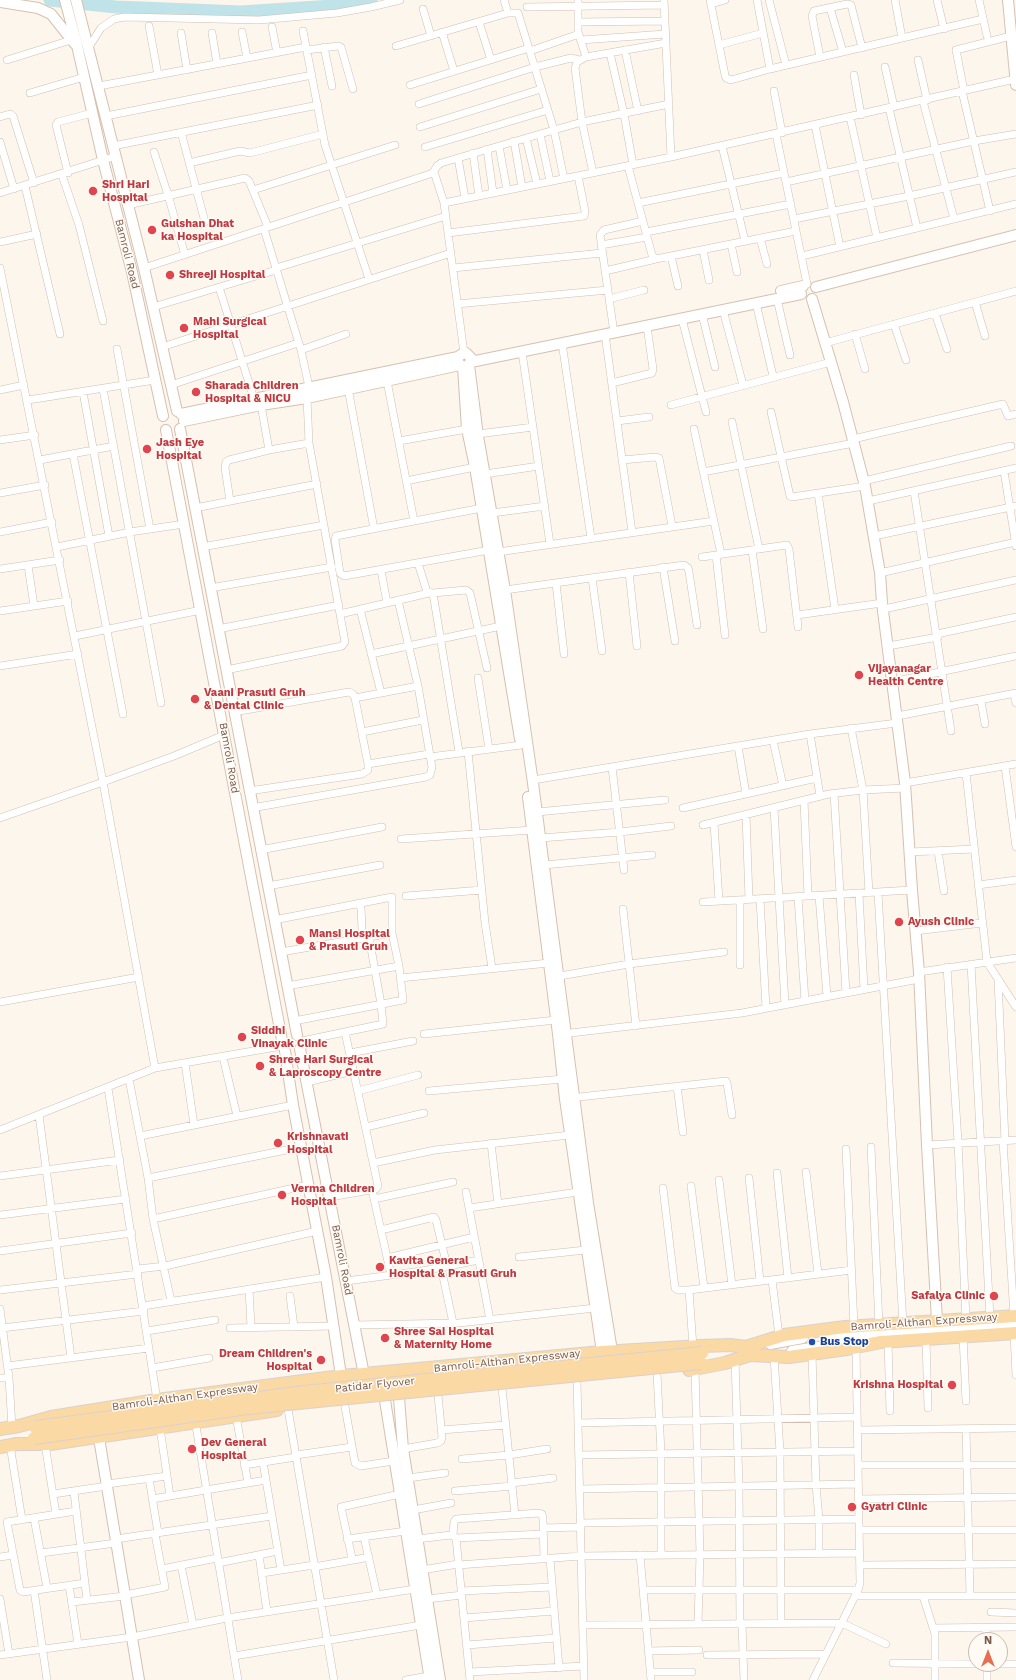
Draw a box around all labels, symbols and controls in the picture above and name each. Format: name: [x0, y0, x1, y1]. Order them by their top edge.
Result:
place label: Shri Hari Hospital: [102, 178, 149, 204]
marker: Shri Hari Hospital: [87, 185, 99, 197]
place label: Gulshan Dhat ka Hospital: [161, 217, 234, 243]
street label: Bamroli Road: [112, 218, 142, 290]
marker: Gulshan Dhat ka Hospital: [146, 224, 158, 236]
place label: Shreeji Hospital: [179, 268, 265, 282]
marker: Shreeji Hospital: [164, 269, 176, 281]
place label: Mahi Surgical Hospital: [193, 315, 267, 341]
marker: Mahi Surgical Hospital: [178, 322, 190, 334]
place label: Sharada Children Hospital & NICU: [205, 379, 299, 405]
marker: Sharada Children Hospital & NICU: [190, 386, 202, 398]
place label: Jash Eye Hospital: [156, 436, 204, 462]
marker: Jash Eye Hospital: [141, 443, 153, 455]
place label: Vijayanagar Health Centre: [868, 662, 944, 688]
marker: Vijayanagar Health Centre: [853, 669, 865, 681]
place label: Vaani Prasuti Gruh & Dental Clinic: [204, 686, 305, 712]
marker: Vaani Prasuti Gruh & Dental Clinic: [189, 693, 201, 705]
street label: Bamroli Road: [216, 722, 242, 794]
place label: Ayush Clinic: [908, 915, 974, 929]
marker: Ayush Clinic: [893, 916, 905, 928]
place label: Mansi Hospital & Prasuti Gruh: [309, 927, 390, 953]
marker: Mansi Hospital & Prasuti Gruh: [294, 934, 306, 946]
place label: Siddhi Vinayak Clinic: [251, 1024, 328, 1050]
marker: Siddhi Vinayak Clinic: [236, 1031, 248, 1043]
place label: Shree Hari Surgical & Laproscopy Centre: [269, 1053, 381, 1079]
marker: Shree Hari Surgical & Laproscopy Centre: [254, 1060, 266, 1072]
place label: Krishnavati Hospital: [287, 1130, 348, 1156]
marker: Krishnavati Hospital: [272, 1137, 284, 1149]
place label: Verma Children Hospital: [291, 1182, 375, 1208]
marker: Verma Children Hospital: [276, 1189, 288, 1201]
street label: Bamroli Road: [329, 1224, 355, 1296]
place label: Kavita General Hospital & Prasuti Gruh: [389, 1254, 516, 1280]
marker: Kavita General Hospital & Prasuti Gruh: [374, 1261, 386, 1273]
place label: Safalya Clinic: [911, 1289, 985, 1303]
marker: Safalya Clinic: [988, 1290, 1000, 1302]
street label: Bamroli-Althan Expressway: [850, 1310, 998, 1334]
place label: Shree Sai Hospital & Maternity Home: [394, 1325, 494, 1351]
marker: Shree Sai Hospital & Maternity Home: [379, 1332, 391, 1344]
place label: Bus Stop: [820, 1335, 869, 1349]
marker: Bus Stop: [807, 1337, 817, 1347]
place label: Dream Children's Hospital: [219, 1347, 312, 1373]
street label: Bamroli-Althan Expressway: [433, 1347, 581, 1375]
marker: Dream Children's Hospital: [315, 1354, 327, 1366]
street label: Patidar Flyover: [334, 1374, 416, 1396]
place label: Krishna Hospital: [853, 1378, 943, 1392]
marker: Krishna Hospital: [946, 1379, 958, 1391]
street label: Bamroli-Althan Expressway: [111, 1380, 259, 1414]
place label: Dev General Hospital: [201, 1436, 267, 1462]
marker: Dev General Hospital: [186, 1443, 198, 1455]
place label: Gyatri Clinic: [861, 1500, 928, 1514]
marker: Gyatri Clinic: [846, 1501, 858, 1513]
north arrow: [968, 1632, 1008, 1672]
text: N: [984, 1634, 992, 1647]

